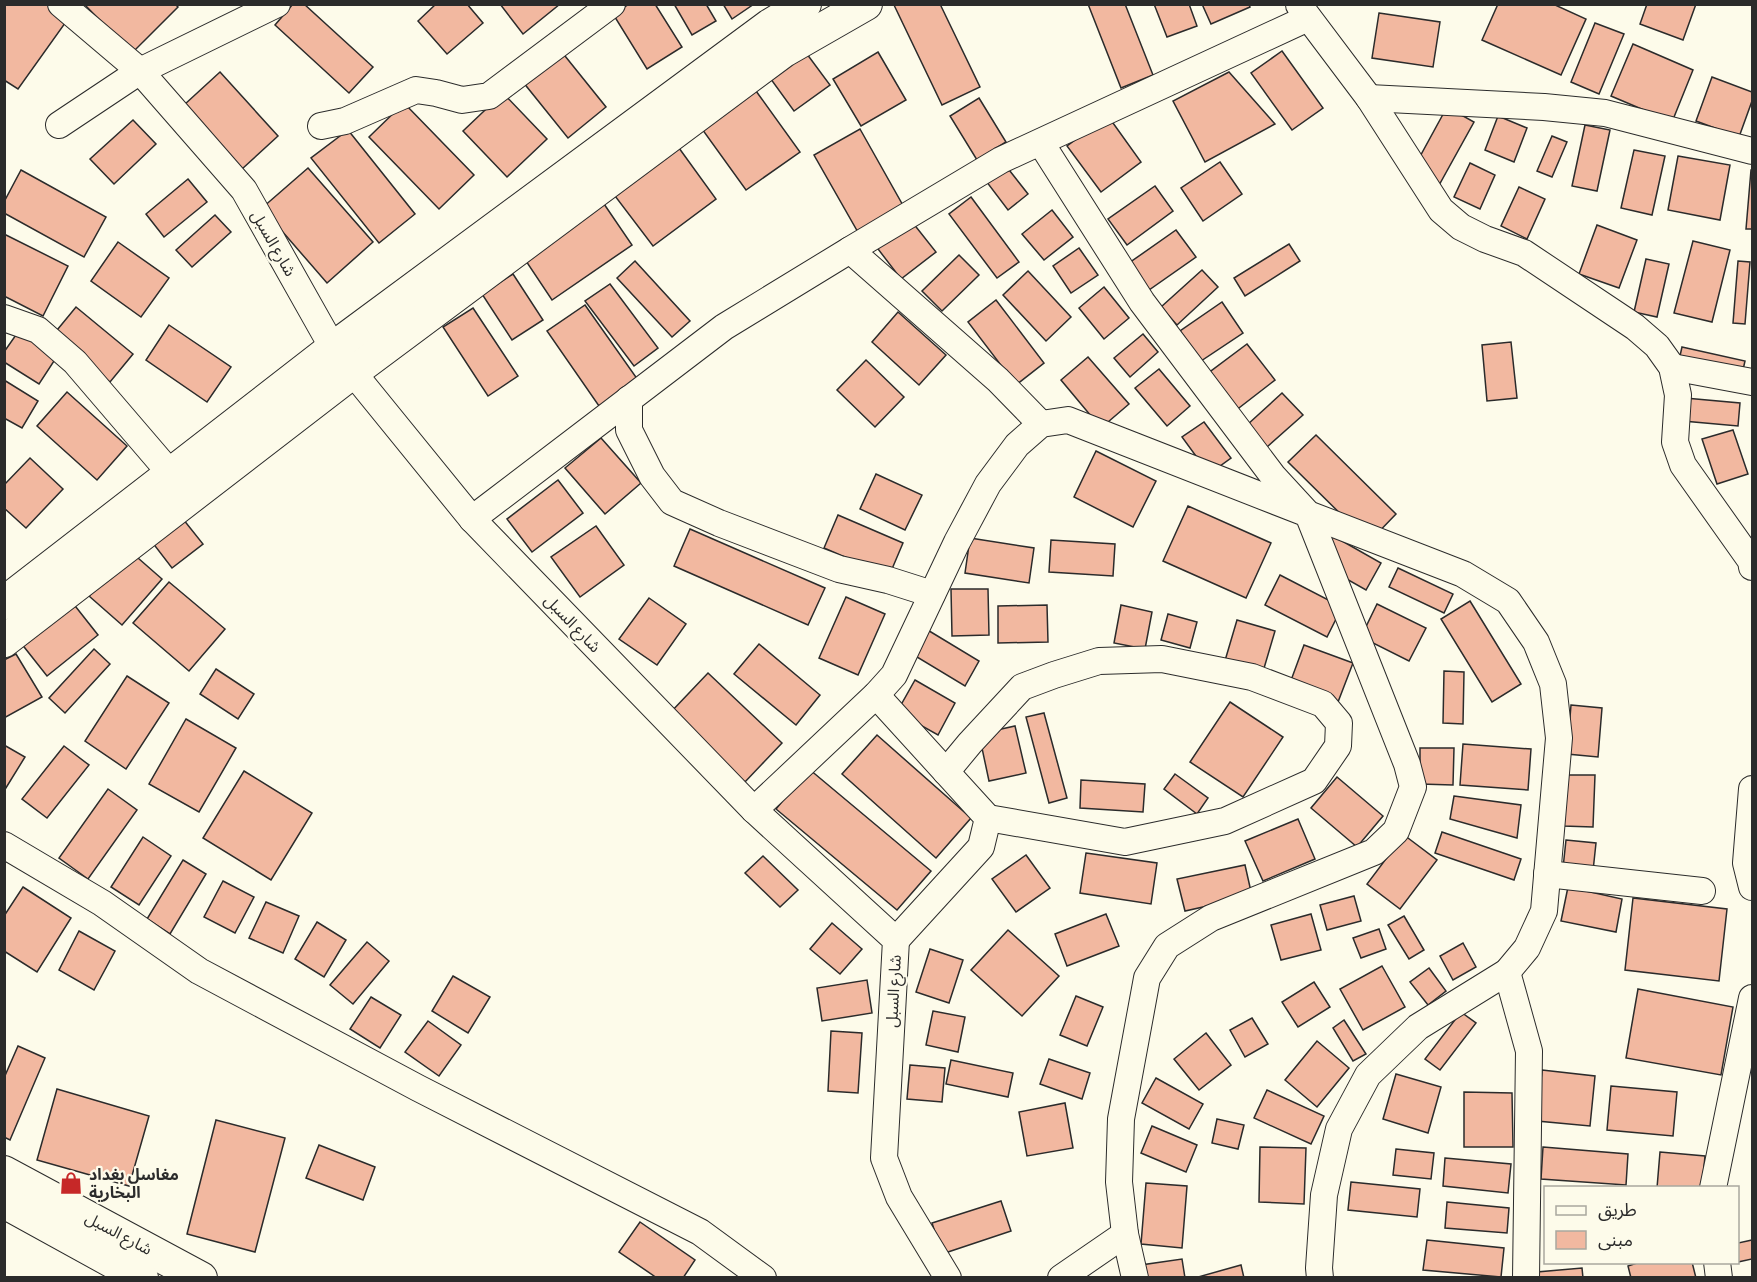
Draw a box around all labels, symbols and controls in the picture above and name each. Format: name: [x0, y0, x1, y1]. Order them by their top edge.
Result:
street label: شارع السبل: [244, 206, 301, 281]
street label: شارع السبل: [538, 590, 606, 658]
street label: شارع السبل: [881, 954, 908, 1028]
place label: مغاسل بغداد البخارية: [89, 1164, 179, 1202]
shop icon: مغاسل بغداد البخارية: [58, 1170, 84, 1196]
legend: [1544, 1186, 1739, 1264]
text: طريق: [1598, 1198, 1637, 1221]
street label: شارع السبل: [81, 1207, 156, 1262]
text: مبنى: [1598, 1228, 1633, 1251]

